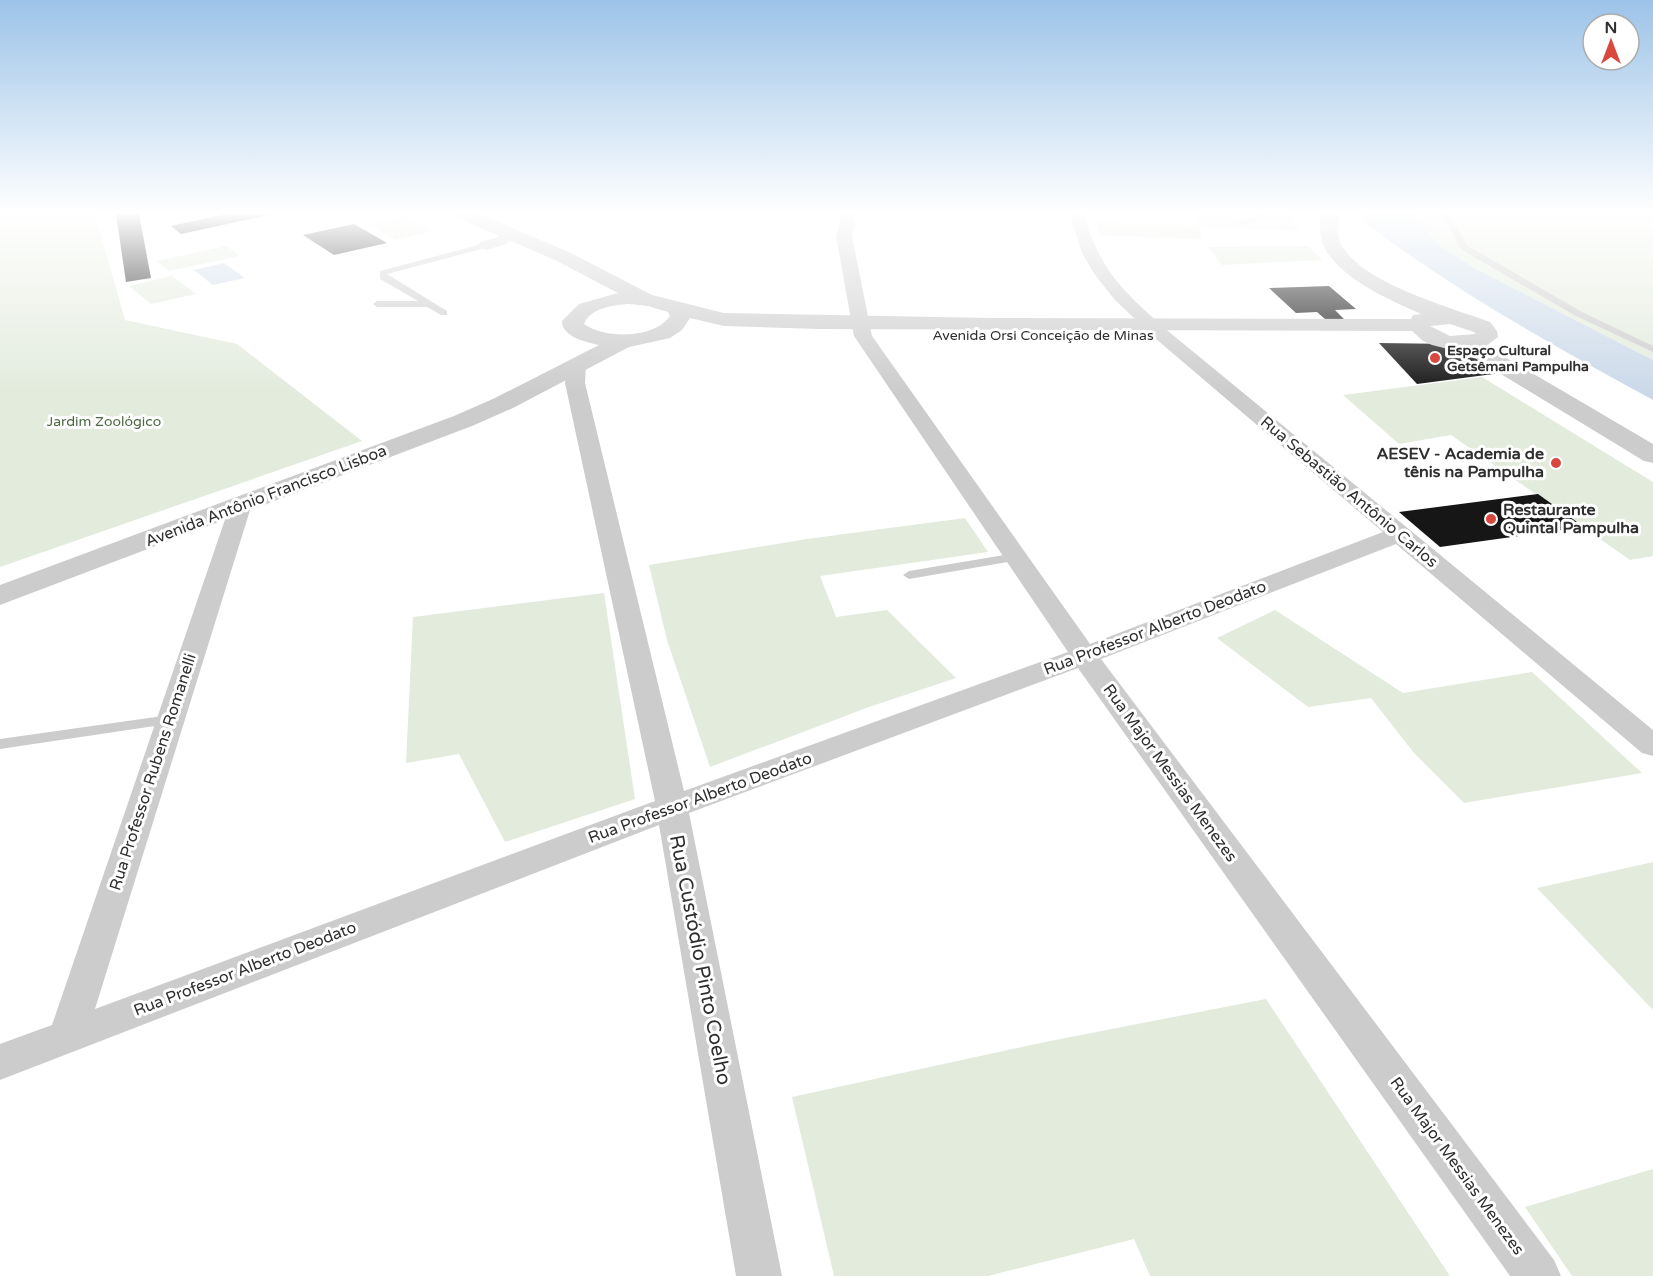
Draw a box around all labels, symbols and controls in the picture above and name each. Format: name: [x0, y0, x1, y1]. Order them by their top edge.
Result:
north arrow: [1581, 12, 1641, 72]
text: N: [1605, 18, 1617, 38]
street label: Avenida Orsi Conceição de Minas: [932, 327, 1154, 344]
place label: Espaço Cultural Getsêmani Pampulha: [1447, 342, 1589, 375]
marker: Espaço Cultural Getsêmani Pampulha: [1428, 351, 1442, 365]
street label: Rua Sebastião Antônio Carlos: [1256, 412, 1442, 572]
park label: Jardim Zoológico: [47, 413, 161, 430]
street label: Avenida Antônio Francisco Lisboa: [142, 441, 390, 551]
place label: AESEV - Academia de tênis na Pampulha: [1376, 444, 1544, 482]
marker: AESEV - Academia de tênis na Pampulha: [1549, 456, 1563, 470]
place label: Restaurante Quintal Pampulha: [1503, 500, 1639, 538]
marker: Restaurante Quintal Pampulha: [1484, 512, 1498, 526]
street label: Rua Professor Alberto Deodato: [1041, 576, 1269, 680]
street label: Rua Professor Rubens Romanelli: [105, 651, 201, 893]
street label: Rua Major Messias Menezes: [1099, 680, 1241, 866]
street label: Rua Professor Alberto Deodato: [585, 748, 815, 848]
street label: Rua Custódio Pinto Coelho: [664, 833, 736, 1087]
street label: Rua Professor Alberto Deodato: [131, 917, 359, 1021]
street label: Rua Major Messias Menezes: [1386, 1073, 1528, 1259]

